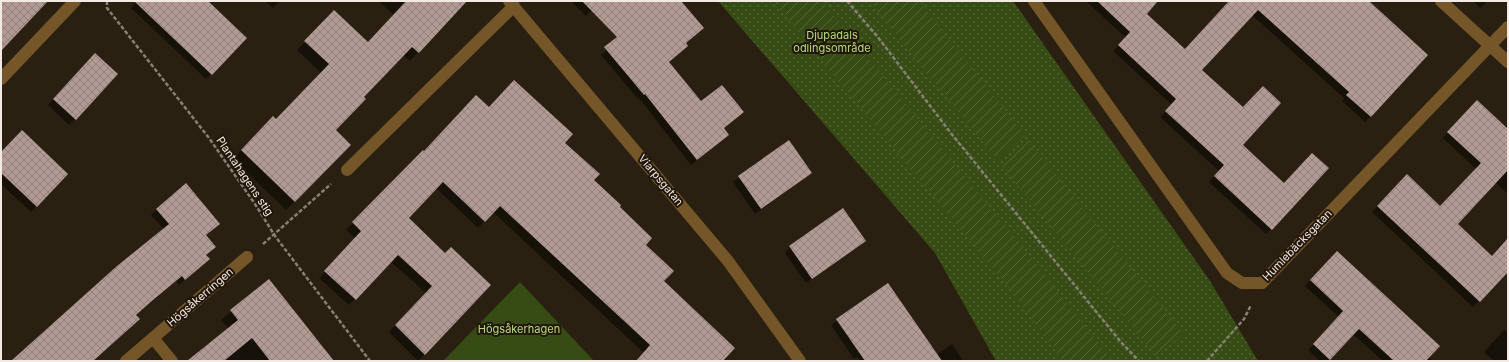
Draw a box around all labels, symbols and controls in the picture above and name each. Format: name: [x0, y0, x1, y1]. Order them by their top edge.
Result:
park label: Djupadals odlingsområde: [793, 28, 871, 55]
street label: Plantahagens stig: [213, 134, 277, 218]
street label: Viarpsgatan: [636, 152, 686, 208]
street label: Humlebäcksgatan: [1259, 206, 1335, 284]
street label: Högsåkerringen: [164, 264, 236, 330]
park label: Högsåkerhagen: [478, 322, 560, 336]

